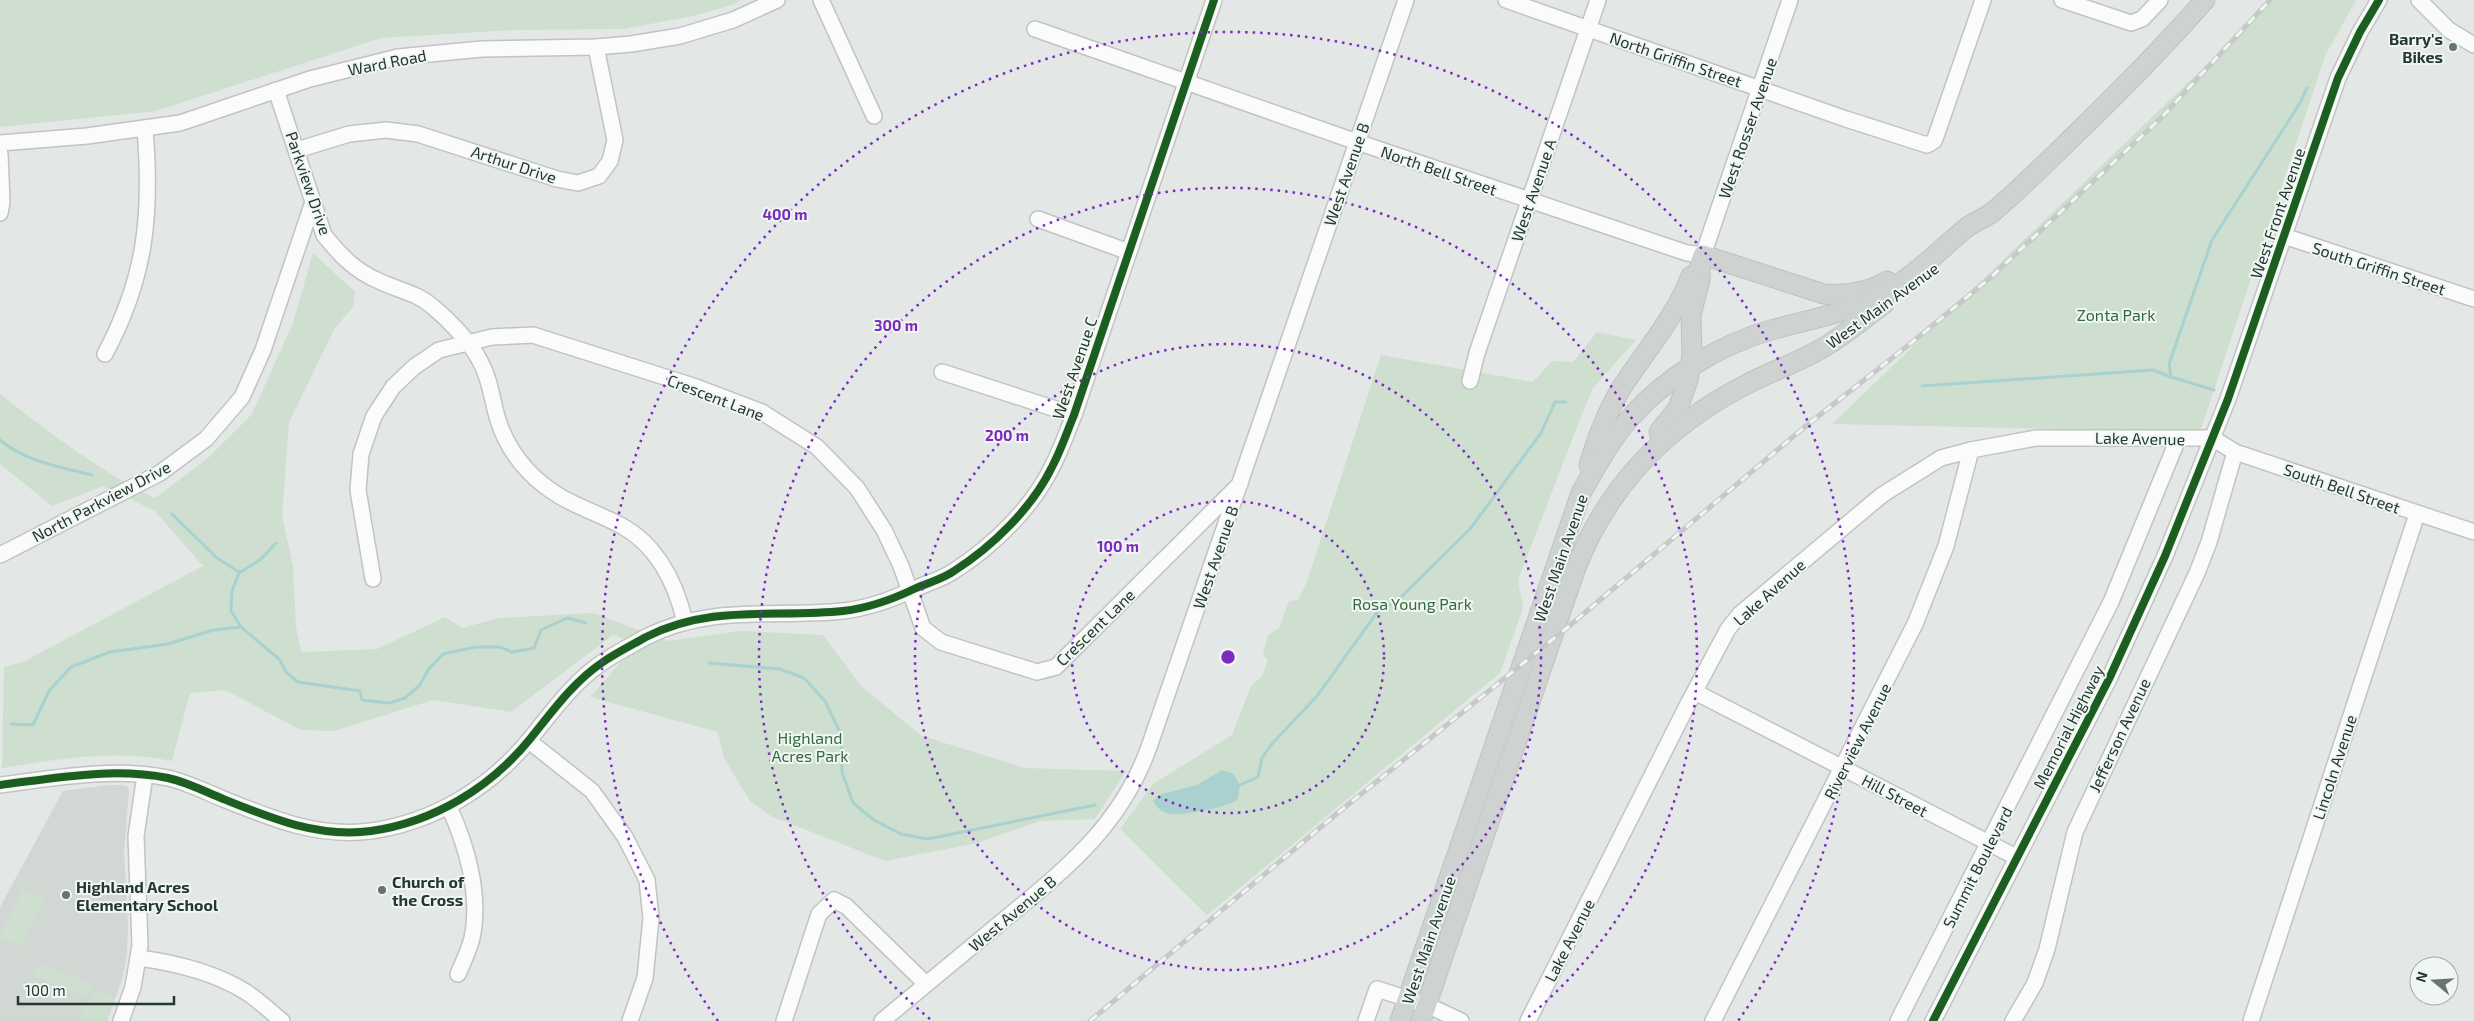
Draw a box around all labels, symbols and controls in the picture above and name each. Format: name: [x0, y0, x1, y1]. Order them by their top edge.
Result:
street label: North Griffin Street: [1607, 27, 1745, 91]
place label: Barry's Bikes: [2389, 29, 2443, 66]
marker: Barry's Bikes: [2447, 41, 2459, 53]
street label: Ward Road: [346, 45, 428, 79]
street label: West Rosser Avenue: [1714, 55, 1780, 201]
street label: West Avenue B: [1319, 120, 1373, 228]
street label: Parkview Drive: [282, 129, 336, 237]
street label: West Avenue A: [1506, 136, 1560, 244]
street label: Arthur Drive: [469, 141, 559, 187]
street label: North Bell Street: [1379, 141, 1499, 199]
street label: West Front Avenue: [2246, 145, 2308, 281]
text: 400 m: [763, 205, 807, 223]
street label: South Griffin Street: [2310, 238, 2448, 298]
street label: West Main Avenue: [1822, 258, 1942, 352]
park label: Zonta Park: [2077, 305, 2155, 324]
street label: West Avenue C: [1048, 314, 1100, 422]
text: 300 m: [874, 316, 918, 334]
street label: Crescent Lane: [665, 370, 767, 424]
text: 200 m: [985, 426, 1029, 444]
street label: Lake Avenue: [2095, 428, 2185, 448]
street label: North Parkview Drive: [29, 456, 173, 546]
street label: South Bell Street: [2281, 459, 2403, 517]
street label: West Main Avenue: [1529, 491, 1591, 625]
street label: West Avenue B: [1188, 503, 1242, 611]
text: 100 m: [1097, 537, 1139, 555]
street label: Lake Avenue: [1729, 555, 1809, 629]
street label: Crescent Lane: [1052, 585, 1138, 669]
park label: Rosa Young Park: [1352, 594, 1472, 613]
centre of rings: [1219, 648, 1237, 666]
street label: Memorial Highway: [2029, 662, 2108, 792]
street label: Jefferson Avenue: [2084, 675, 2154, 795]
street label: Riverview Avenue: [1819, 680, 1895, 802]
street label: Lincoln Avenue: [2308, 712, 2360, 822]
park label: Highland Acres Park: [772, 728, 849, 765]
street label: Hill Street: [1859, 770, 1931, 820]
street label: Summit Boulevard: [1938, 803, 2016, 931]
street label: West Avenue B: [965, 871, 1059, 955]
place label: Church of the Cross: [392, 872, 465, 909]
street label: West Main Avenue: [1397, 873, 1459, 1007]
place label: Highland Acres Elementary School: [76, 877, 219, 915]
marker: Church of the Cross: [376, 884, 388, 896]
marker: Highland Acres Elementary School: [60, 889, 72, 901]
street label: Lake Avenue: [1540, 895, 1598, 985]
north arrow: [2409, 956, 2459, 1006]
text: N: [2412, 969, 2431, 984]
scale bar: [18, 974, 174, 1006]
text: 100 m: [25, 981, 66, 999]

